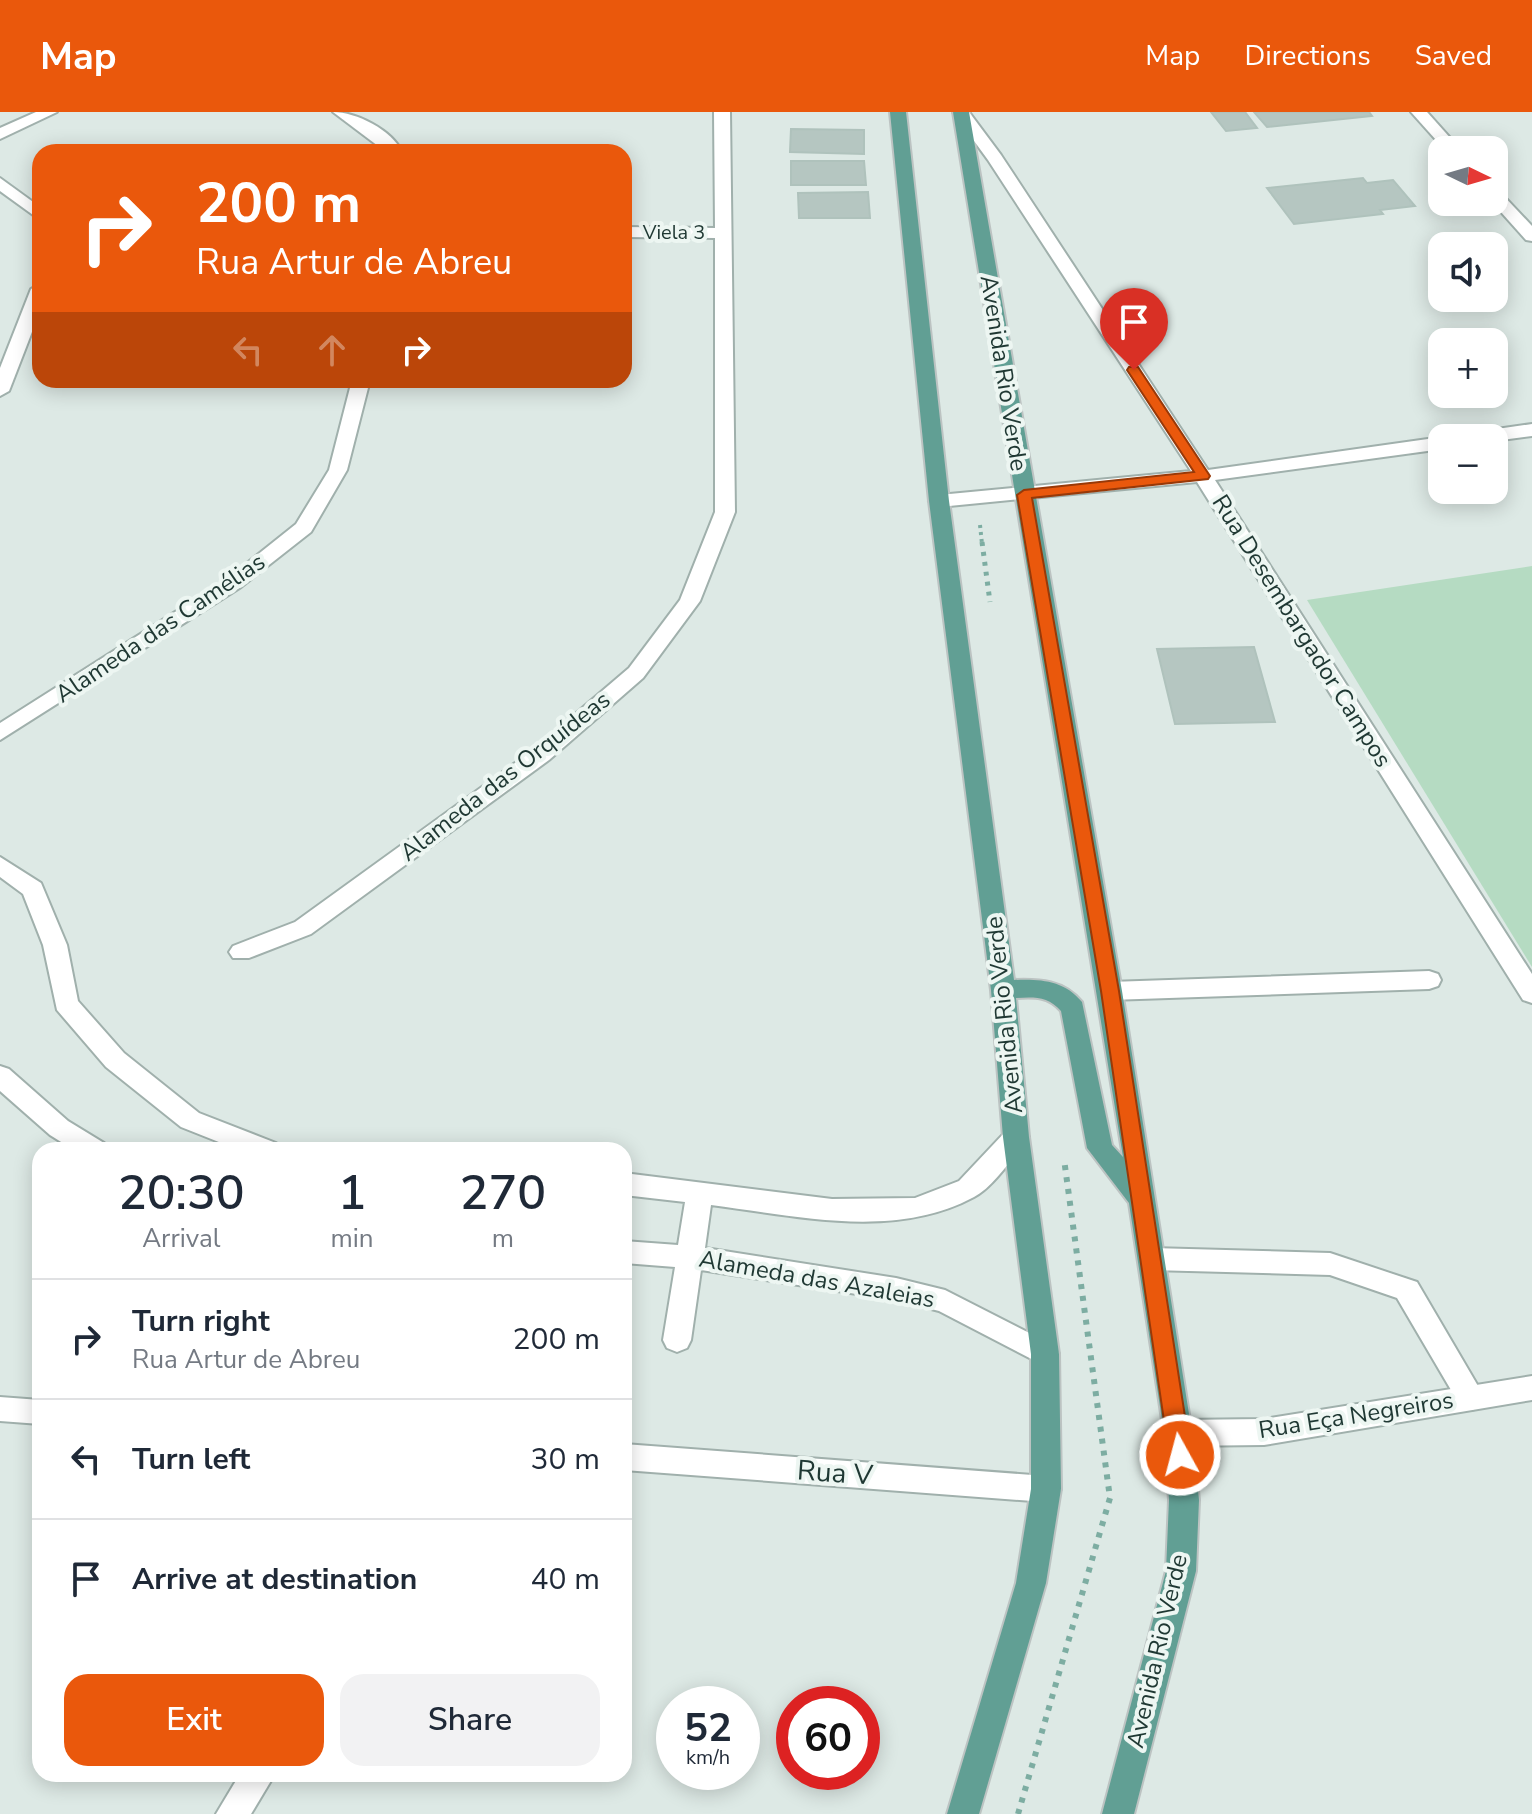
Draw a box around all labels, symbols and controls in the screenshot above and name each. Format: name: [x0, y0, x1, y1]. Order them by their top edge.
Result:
text: Map: [40, 31, 117, 82]
text: Map: [1145, 37, 1200, 75]
text: Directions: [1244, 37, 1371, 75]
text: Saved: [1415, 37, 1492, 75]
north arrow: [1428, 136, 1508, 216]
map controls: [1428, 136, 1508, 504]
text: 200 m: [196, 165, 361, 242]
icon: right: [64, 176, 168, 280]
street label: Viela 3: [642, 219, 705, 246]
button: sound: [1428, 232, 1508, 312]
text: Rua Artur de Abreu: [196, 238, 512, 287]
street label: Avenida Rio Verde: [973, 273, 1035, 473]
pin: [1100, 288, 1168, 370]
icon: arrive: [1112, 300, 1156, 344]
icon: left: [226, 328, 270, 372]
icon: ahead: [310, 328, 354, 372]
icon: right: [394, 328, 438, 372]
button: +: [1428, 328, 1508, 408]
button: −: [1428, 424, 1508, 504]
street label: Rua Desembargador Campos: [1205, 489, 1399, 773]
street label: Alameda das Camélias: [49, 546, 271, 710]
street label: Alameda das Orquídeas: [393, 684, 617, 868]
street label: Avenida Rio Verde: [978, 915, 1030, 1115]
text: 20:30: [118, 1160, 245, 1226]
text: 1: [338, 1160, 366, 1226]
text: 270: [460, 1160, 546, 1226]
text: Arrival: [142, 1221, 220, 1256]
text: min: [331, 1221, 374, 1256]
text: m: [492, 1221, 514, 1256]
street label: Alameda das Azaleias: [697, 1243, 937, 1315]
text: Turn right: [132, 1301, 270, 1342]
icon: right: [64, 1317, 108, 1361]
text: 200 m: [513, 1319, 600, 1360]
text: Rua Artur de Abreu: [132, 1342, 360, 1377]
street label: Rua Eça Negreiros: [1256, 1384, 1456, 1446]
position arrow: [1138, 1413, 1222, 1497]
icon: left: [64, 1437, 108, 1481]
text: Turn left: [132, 1439, 250, 1480]
text: 30 m: [531, 1439, 600, 1480]
street label: Rua V: [796, 1451, 875, 1495]
street label: Avenida Rio Verde: [1119, 1551, 1195, 1751]
icon: arrive: [64, 1557, 108, 1601]
text: Arrive at destination: [132, 1559, 417, 1600]
text: 40 m: [531, 1559, 600, 1600]
button: Exit: [64, 1674, 324, 1766]
button: Share: [340, 1674, 600, 1766]
speed limit sign: 60: [776, 1686, 880, 1790]
text: 52: [684, 1701, 732, 1755]
text: km/h: [686, 1744, 730, 1771]

